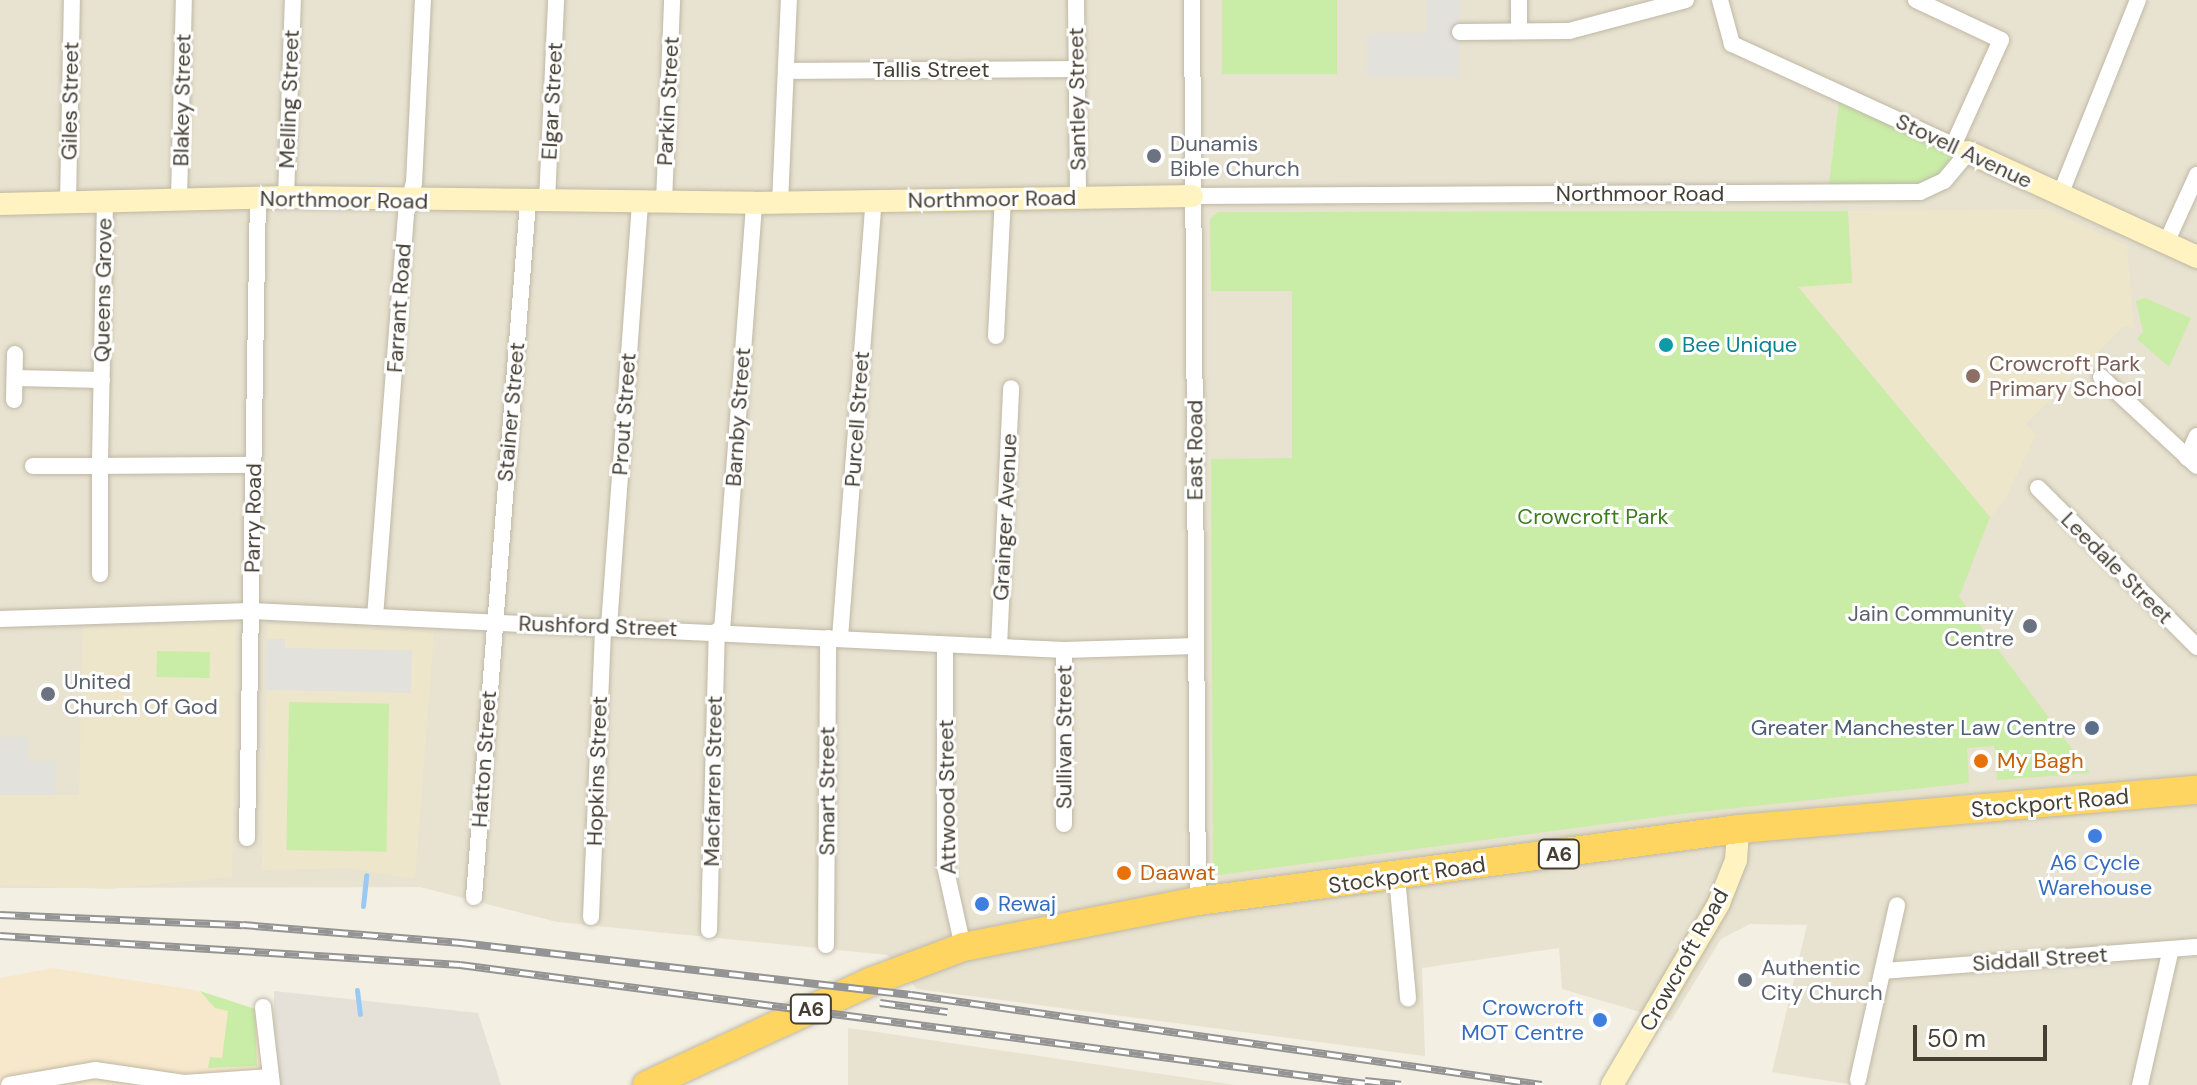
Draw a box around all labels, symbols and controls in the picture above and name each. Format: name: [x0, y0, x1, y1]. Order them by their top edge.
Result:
street label: Santley Street: [1063, 27, 1091, 171]
street label: Melling Street: [273, 29, 305, 169]
street label: Blakey Street: [168, 33, 196, 167]
street label: Parkin Street: [651, 36, 685, 166]
street label: Giles Street: [56, 41, 84, 161]
street label: Elgar Street: [536, 41, 568, 161]
street label: Tallis Street: [872, 57, 990, 83]
street label: Stovell Avenue: [1892, 108, 2036, 194]
place label: Dunamis Bible Church: [1170, 130, 1300, 182]
marker: Dunamis Bible Church: [1145, 147, 1163, 165]
street label: Northmoor Road: [1556, 181, 1724, 207]
street label: Northmoor Road: [908, 184, 1076, 214]
street label: Northmoor Road: [260, 185, 428, 215]
street label: Queens Grove: [89, 217, 117, 363]
street label: Farrant Road: [381, 242, 417, 374]
place label: Bee Unique: [1682, 332, 1797, 358]
marker: Bee Unique: [1657, 336, 1675, 354]
street label: Stainer Street: [492, 341, 530, 483]
street label: Barnby Street: [720, 347, 756, 487]
street label: Purcell Street: [839, 350, 875, 488]
place label: Crowcroft Park Primary School: [1989, 350, 2142, 402]
street label: Prout Street: [607, 352, 641, 476]
marker: Crowcroft Park Primary School: [1964, 367, 1982, 385]
street label: East Road: [1182, 400, 1208, 500]
street label: Grainger Avenue: [987, 433, 1023, 601]
street label: Parry Road: [239, 463, 267, 573]
park label: Crowcroft Park: [1517, 504, 1669, 530]
street label: Leedale Street: [2056, 507, 2178, 629]
place label: Jain Community Centre: [1848, 600, 2014, 652]
street label: Rushford Street: [518, 610, 678, 642]
marker: Jain Community Centre: [2021, 617, 2039, 635]
street label: Sullivan Street: [1051, 665, 1077, 809]
place label: United Church Of God: [64, 668, 218, 720]
marker: United Church Of God: [39, 685, 57, 703]
street label: Hatton Street: [466, 690, 502, 828]
street label: Macfarren Street: [698, 695, 728, 867]
street label: Hopkins Street: [581, 696, 613, 846]
place label: Greater Manchester Law Centre: [1751, 715, 2076, 741]
street label: Attwood Street: [932, 719, 962, 875]
marker: Greater Manchester Law Centre: [2083, 719, 2101, 737]
street label: Smart Street: [814, 726, 840, 856]
place label: My Bagh: [1997, 748, 2084, 774]
marker: My Bagh: [1972, 752, 1990, 770]
street label: Stockport Road: [1970, 783, 2130, 823]
marker: A6 Cycle Warehouse: [2086, 827, 2104, 845]
road number: A6: [1537, 838, 1581, 870]
place label: A6 Cycle Warehouse: [2038, 849, 2152, 900]
street label: Stockport Road: [1327, 851, 1487, 899]
place label: Daawat: [1140, 860, 1216, 886]
marker: Daawat: [1115, 864, 1133, 882]
street label: Crowcroft Road: [1634, 884, 1734, 1036]
place label: Rewaj: [998, 891, 1056, 917]
marker: Rewaj: [973, 895, 991, 913]
street label: Siddall Street: [1971, 941, 2109, 977]
place label: Authentic City Church: [1761, 954, 1883, 1006]
marker: Authentic City Church: [1736, 971, 1754, 989]
road number: A6: [789, 993, 833, 1025]
place label: Crowcroft MOT Centre: [1461, 994, 1584, 1046]
scale bar: [1917, 1009, 2051, 1059]
marker: Crowcroft MOT Centre: [1591, 1011, 1609, 1029]
text: 50 m: [1927, 1023, 1986, 1054]

